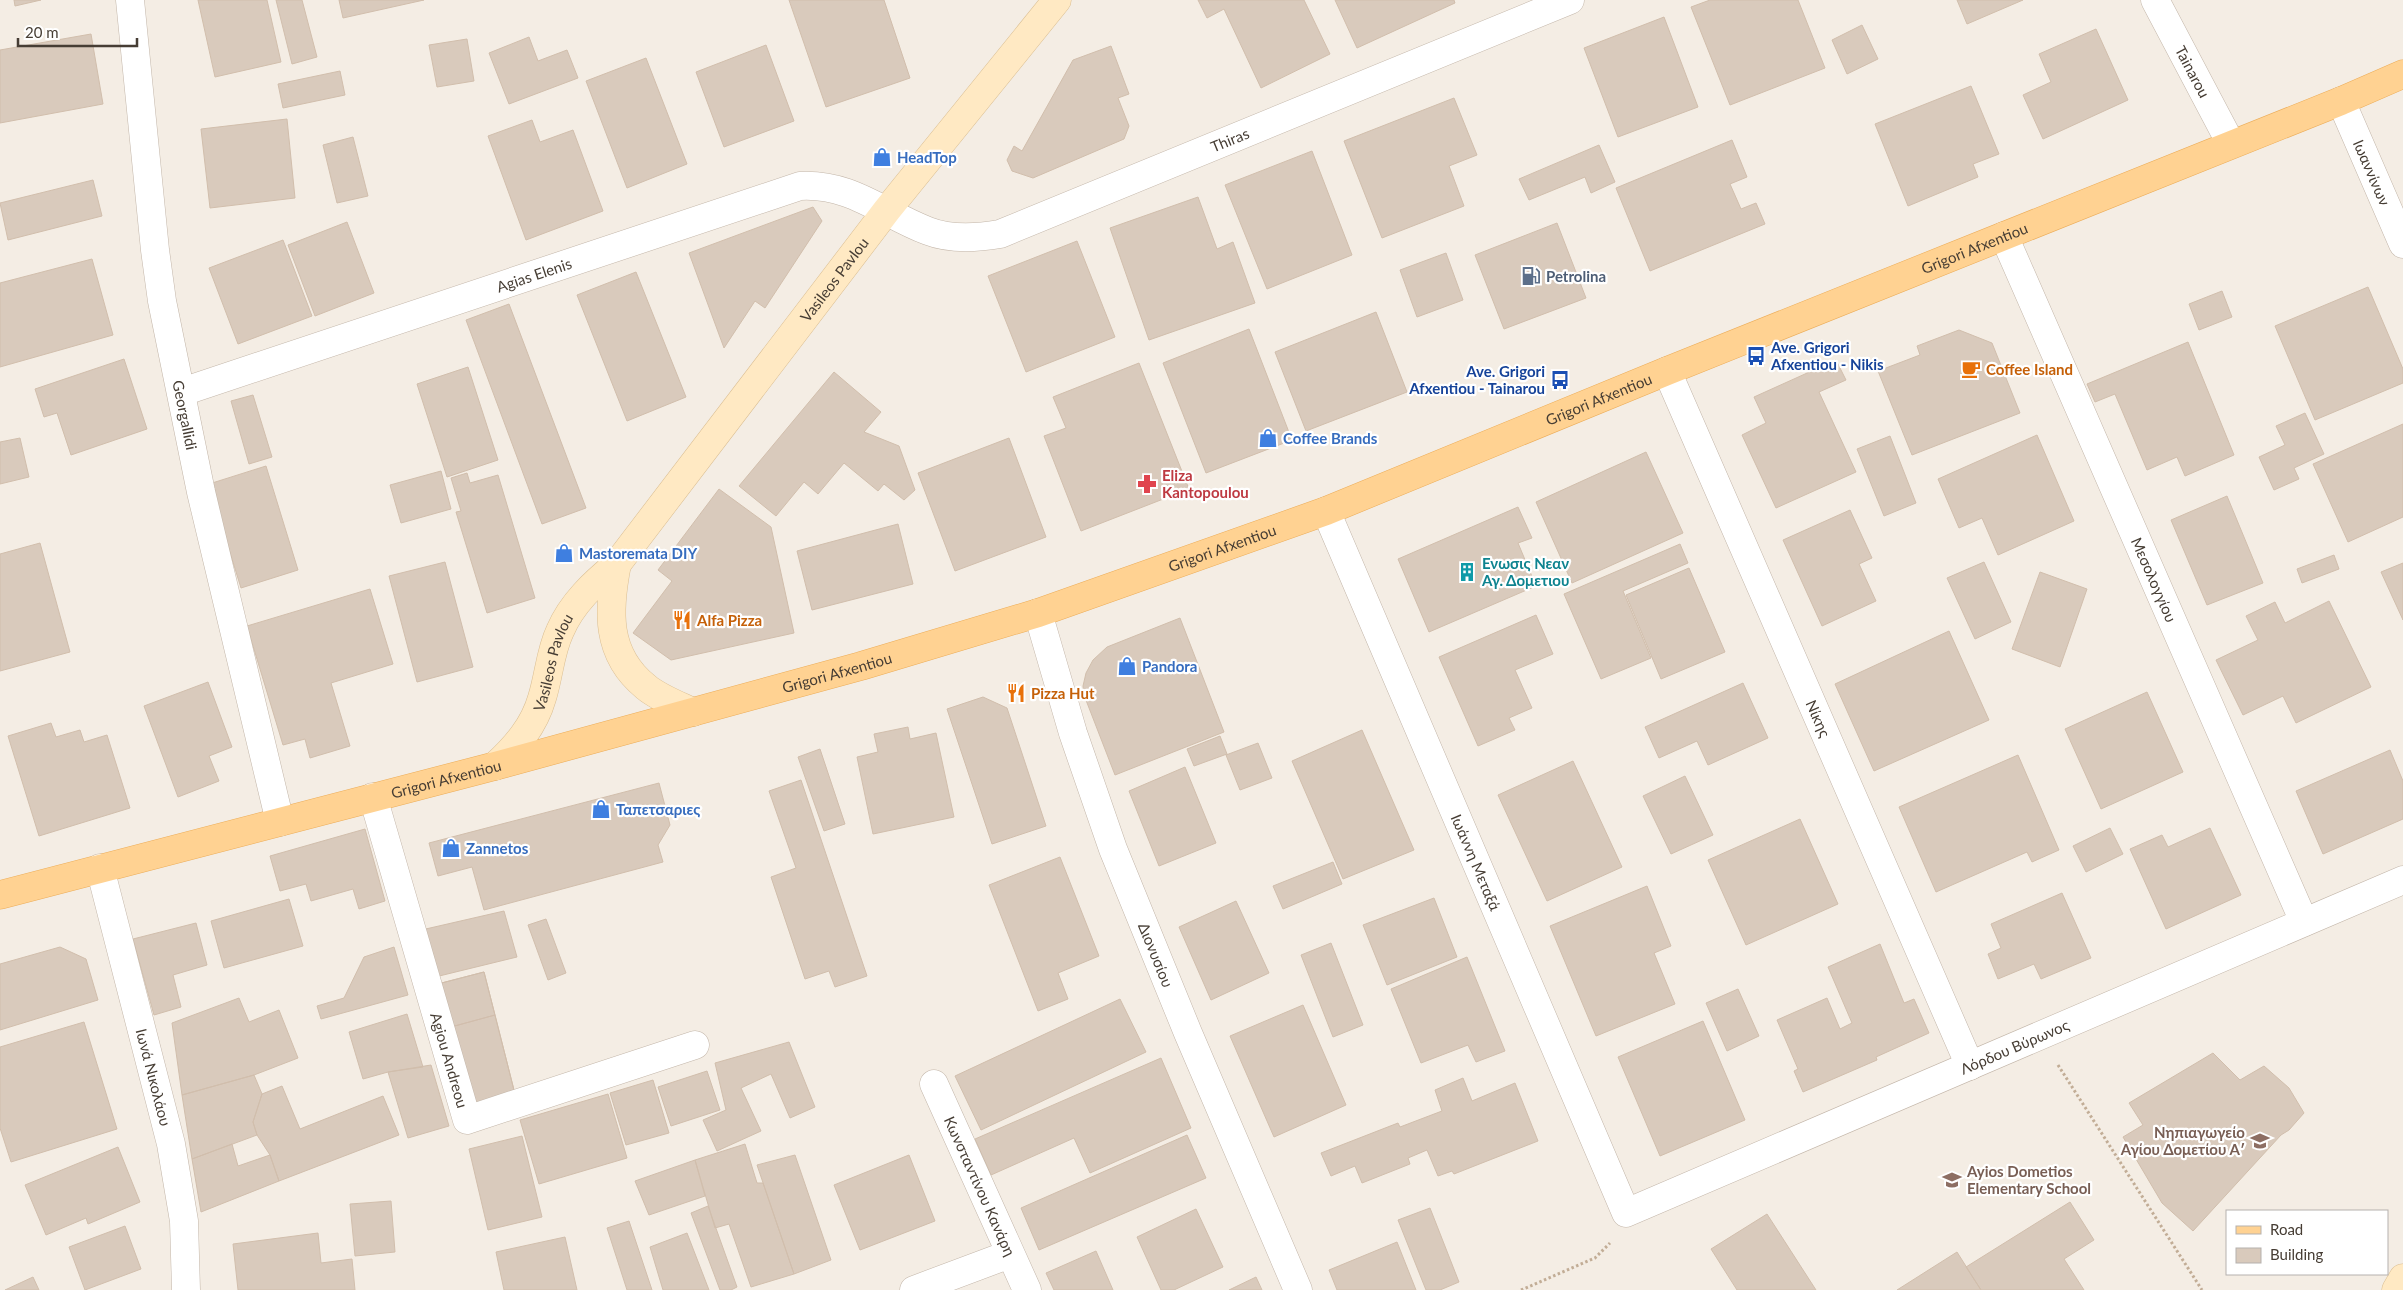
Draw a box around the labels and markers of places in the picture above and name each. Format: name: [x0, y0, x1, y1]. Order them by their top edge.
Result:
shop icon: HeadTop: [871, 146, 893, 168]
place label: HeadTop: [897, 148, 957, 166]
fuel station icon: Petrolina: [1520, 265, 1542, 287]
place label: Petrolina: [1546, 267, 1606, 285]
place label: Ave. Grigori Afxentiou - Nikis: [1770, 338, 1884, 373]
bus stop icon: Ave. Grigori Afxentiou - Nikis: [1745, 345, 1767, 367]
cafe icon: Coffee Island: [1960, 358, 1982, 380]
place label: Coffee Island: [1986, 360, 2073, 378]
place label: Ave. Grigori Afxentiou - Tainarou: [1408, 362, 1545, 397]
bus stop icon: Ave. Grigori Afxentiou - Tainarou: [1549, 369, 1571, 391]
shop icon: Coffee Brands: [1257, 427, 1279, 449]
place label: Coffee Brands: [1283, 429, 1378, 447]
place label: Eliza Kantopoulou: [1162, 466, 1249, 501]
pharmacy icon: Eliza Kantopoulou: [1136, 473, 1158, 495]
shop icon: Mastoremata DIY: [553, 542, 575, 564]
place label: Mastoremata DIY: [579, 544, 697, 562]
place label: Ενωσις Νεαν Αγ. Δομετιου: [1481, 554, 1569, 589]
building icon: Ενωσις Νεαν Αγ. Δομετιου: [1456, 561, 1478, 583]
restaurant icon: Alfa Pizza: [671, 609, 693, 631]
place label: Alfa Pizza: [696, 611, 762, 629]
shop icon: Pandora: [1116, 655, 1138, 677]
place label: Pandora: [1142, 657, 1197, 675]
restaurant icon: Pizza Hut: [1005, 682, 1027, 704]
place label: Pizza Hut: [1031, 684, 1095, 702]
shop icon: Ταπετσαριες: [590, 798, 612, 820]
place label: Ταπετσαριες: [616, 800, 700, 818]
shop icon: Zannetos: [440, 837, 462, 859]
place label: Zannetos: [466, 839, 529, 857]
place label: Νηπιαγωγείο Αγίου Δομετίου Αʹ: [2120, 1123, 2245, 1158]
school or university icon: Νηπιαγωγείο Αγίου Δομετίου Αʹ: [2249, 1130, 2271, 1152]
place label: Ayios Dometios Elementary School: [1966, 1162, 2091, 1197]
school or university icon: Ayios Dometios Elementary School: [1941, 1169, 1963, 1191]

